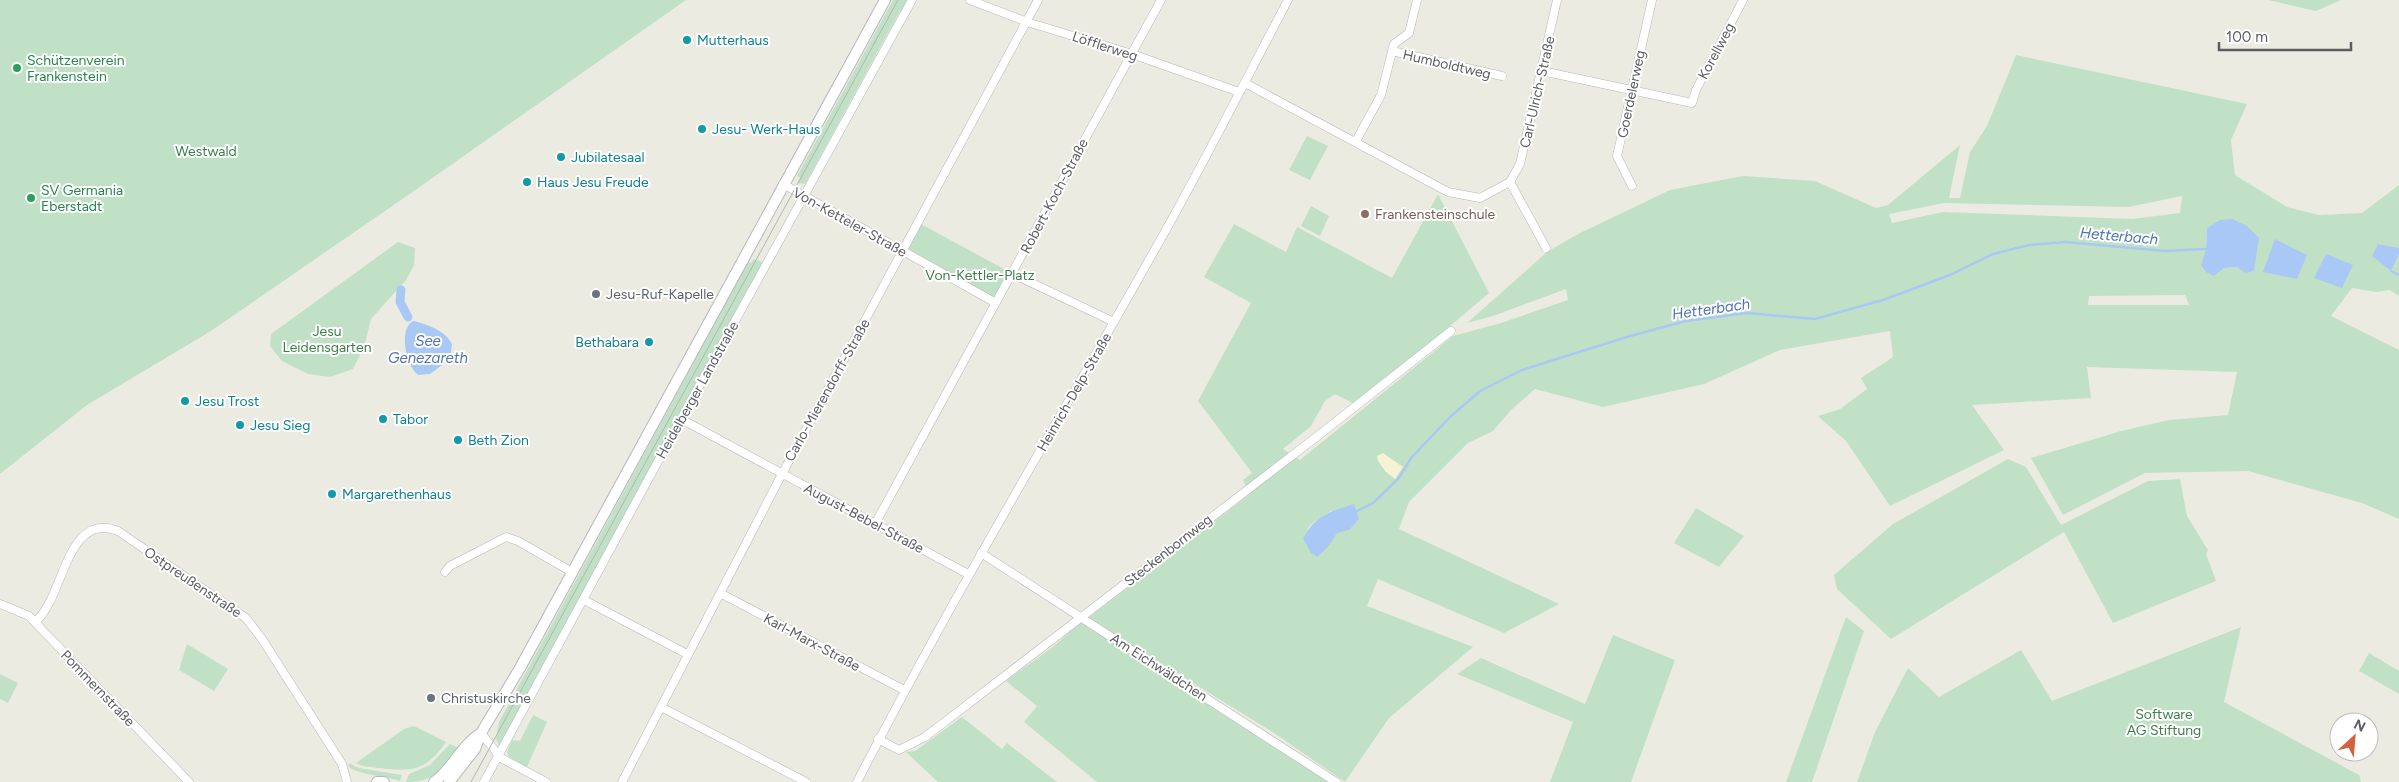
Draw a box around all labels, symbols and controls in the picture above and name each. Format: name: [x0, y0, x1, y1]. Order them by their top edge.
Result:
street label: Korellweg: [1694, 20, 1738, 82]
scale bar: [2219, 20, 2352, 52]
street label: Löfflerweg: [1070, 28, 1140, 65]
text: 100 m: [2226, 28, 2268, 46]
place label: Mutterhaus: [697, 32, 769, 49]
marker: Mutterhaus: [681, 34, 693, 46]
street label: Carl-Ulrich-Straße: [1516, 34, 1559, 150]
street label: Humboldtweg: [1401, 46, 1493, 83]
street label: Goerdelerweg: [1614, 49, 1649, 139]
place label: Schützenverein Frankenstein: [27, 52, 125, 85]
marker: Schützenverein Frankenstein: [11, 62, 23, 74]
place label: Jesu- Werk-Haus: [712, 121, 820, 138]
marker: Jesu- Werk-Haus: [696, 123, 708, 135]
street label: Robert-Koch-Straße: [1017, 136, 1092, 257]
park label: Westwald: [175, 143, 237, 160]
place label: Jubilatesaal: [571, 149, 644, 166]
marker: Jubilatesaal: [555, 151, 567, 163]
place label: Haus Jesu Freude: [537, 174, 649, 191]
marker: Haus Jesu Freude: [521, 176, 533, 188]
place label: SV Germania Eberstadt: [41, 182, 123, 215]
street label: Von-Ketteler-Straße: [790, 184, 910, 261]
marker: SV Germania Eberstadt: [25, 192, 37, 204]
place label: Frankensteinschule: [1375, 206, 1496, 223]
marker: Frankensteinschule: [1359, 208, 1371, 220]
water label: Hetterbach: [2079, 224, 2159, 248]
park label: Von-Kettler-Platz: [925, 267, 1035, 284]
place label: Jesu-Ruf-Kapelle: [606, 286, 714, 303]
marker: Jesu-Ruf-Kapelle: [590, 288, 602, 300]
water label: Hetterbach: [1671, 295, 1751, 323]
street label: Carlo-Mierendorff-Straße: [781, 316, 874, 465]
street label: Heidelberger Landstraße: [653, 318, 743, 462]
park label: Jesu Leidensgarten: [282, 323, 372, 356]
street label: Heinrich-Delp-Straße: [1034, 330, 1116, 455]
water label: See Genezareth: [388, 332, 468, 367]
place label: Bethabara: [575, 334, 639, 351]
marker: Bethabara: [643, 336, 655, 348]
place label: Jesu Trost: [195, 393, 259, 410]
marker: Jesu Trost: [179, 395, 191, 407]
place label: Tabor: [393, 411, 428, 428]
marker: Tabor: [377, 413, 389, 425]
place label: Jesu Sieg: [250, 417, 310, 434]
marker: Jesu Sieg: [234, 419, 246, 431]
place label: Beth Zion: [468, 432, 529, 449]
marker: Beth Zion: [452, 434, 464, 446]
street label: August-Bebel-Straße: [801, 480, 927, 557]
place label: Margarethenhaus: [342, 486, 451, 503]
marker: Margarethenhaus: [326, 488, 338, 500]
street label: Steckenbornweg: [1121, 511, 1216, 590]
street label: Ostpreußenstraße: [141, 544, 245, 621]
street label: Karl-Marx-Straße: [761, 610, 863, 675]
street label: Am Eichwäldchen: [1107, 630, 1210, 705]
street label: Pommernstraße: [57, 647, 138, 730]
place label: Christuskirche: [441, 690, 531, 707]
marker: Christuskirche: [425, 692, 437, 704]
park label: Software AG Stiftung: [2127, 706, 2201, 739]
north arrow: [2329, 712, 2379, 762]
text: N: [2351, 716, 2368, 736]

